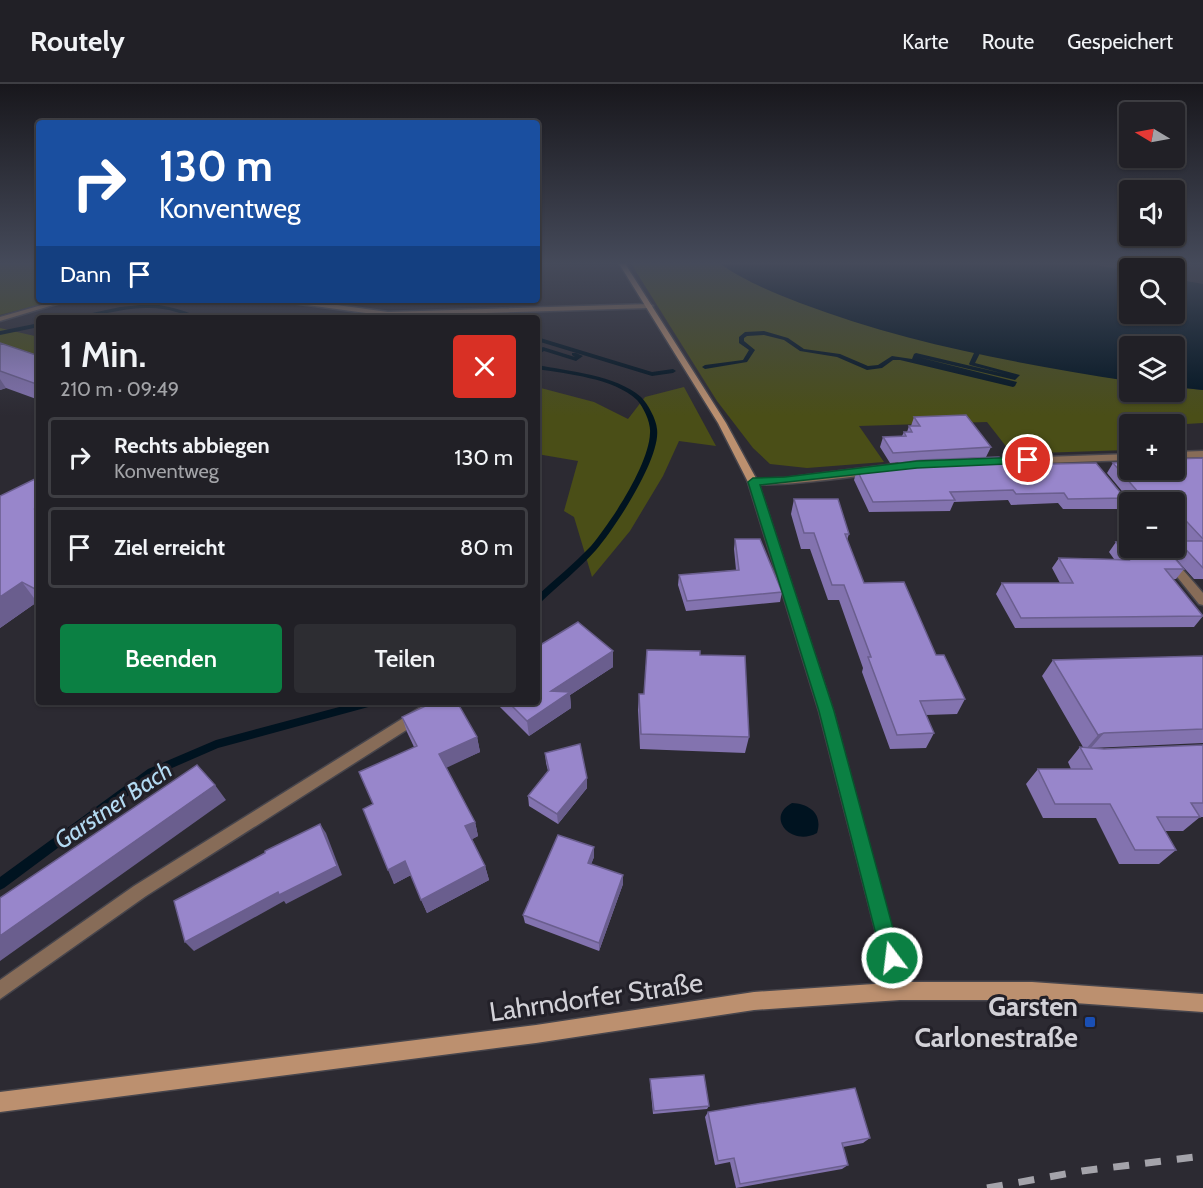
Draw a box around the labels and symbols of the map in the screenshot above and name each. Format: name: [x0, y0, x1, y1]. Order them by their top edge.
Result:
north arrow: [1119, 102, 1185, 168]
pin: [1002, 434, 1053, 485]
water label: Garstner Bach: [49, 755, 177, 855]
position arrow: [860, 926, 924, 990]
street label: Lahrndorfer Straße: [487, 966, 705, 1028]
place label: Garsten Carlonestraße: [914, 990, 1078, 1054]
marker: Garsten Carlonestraße: [1083, 1015, 1097, 1029]

